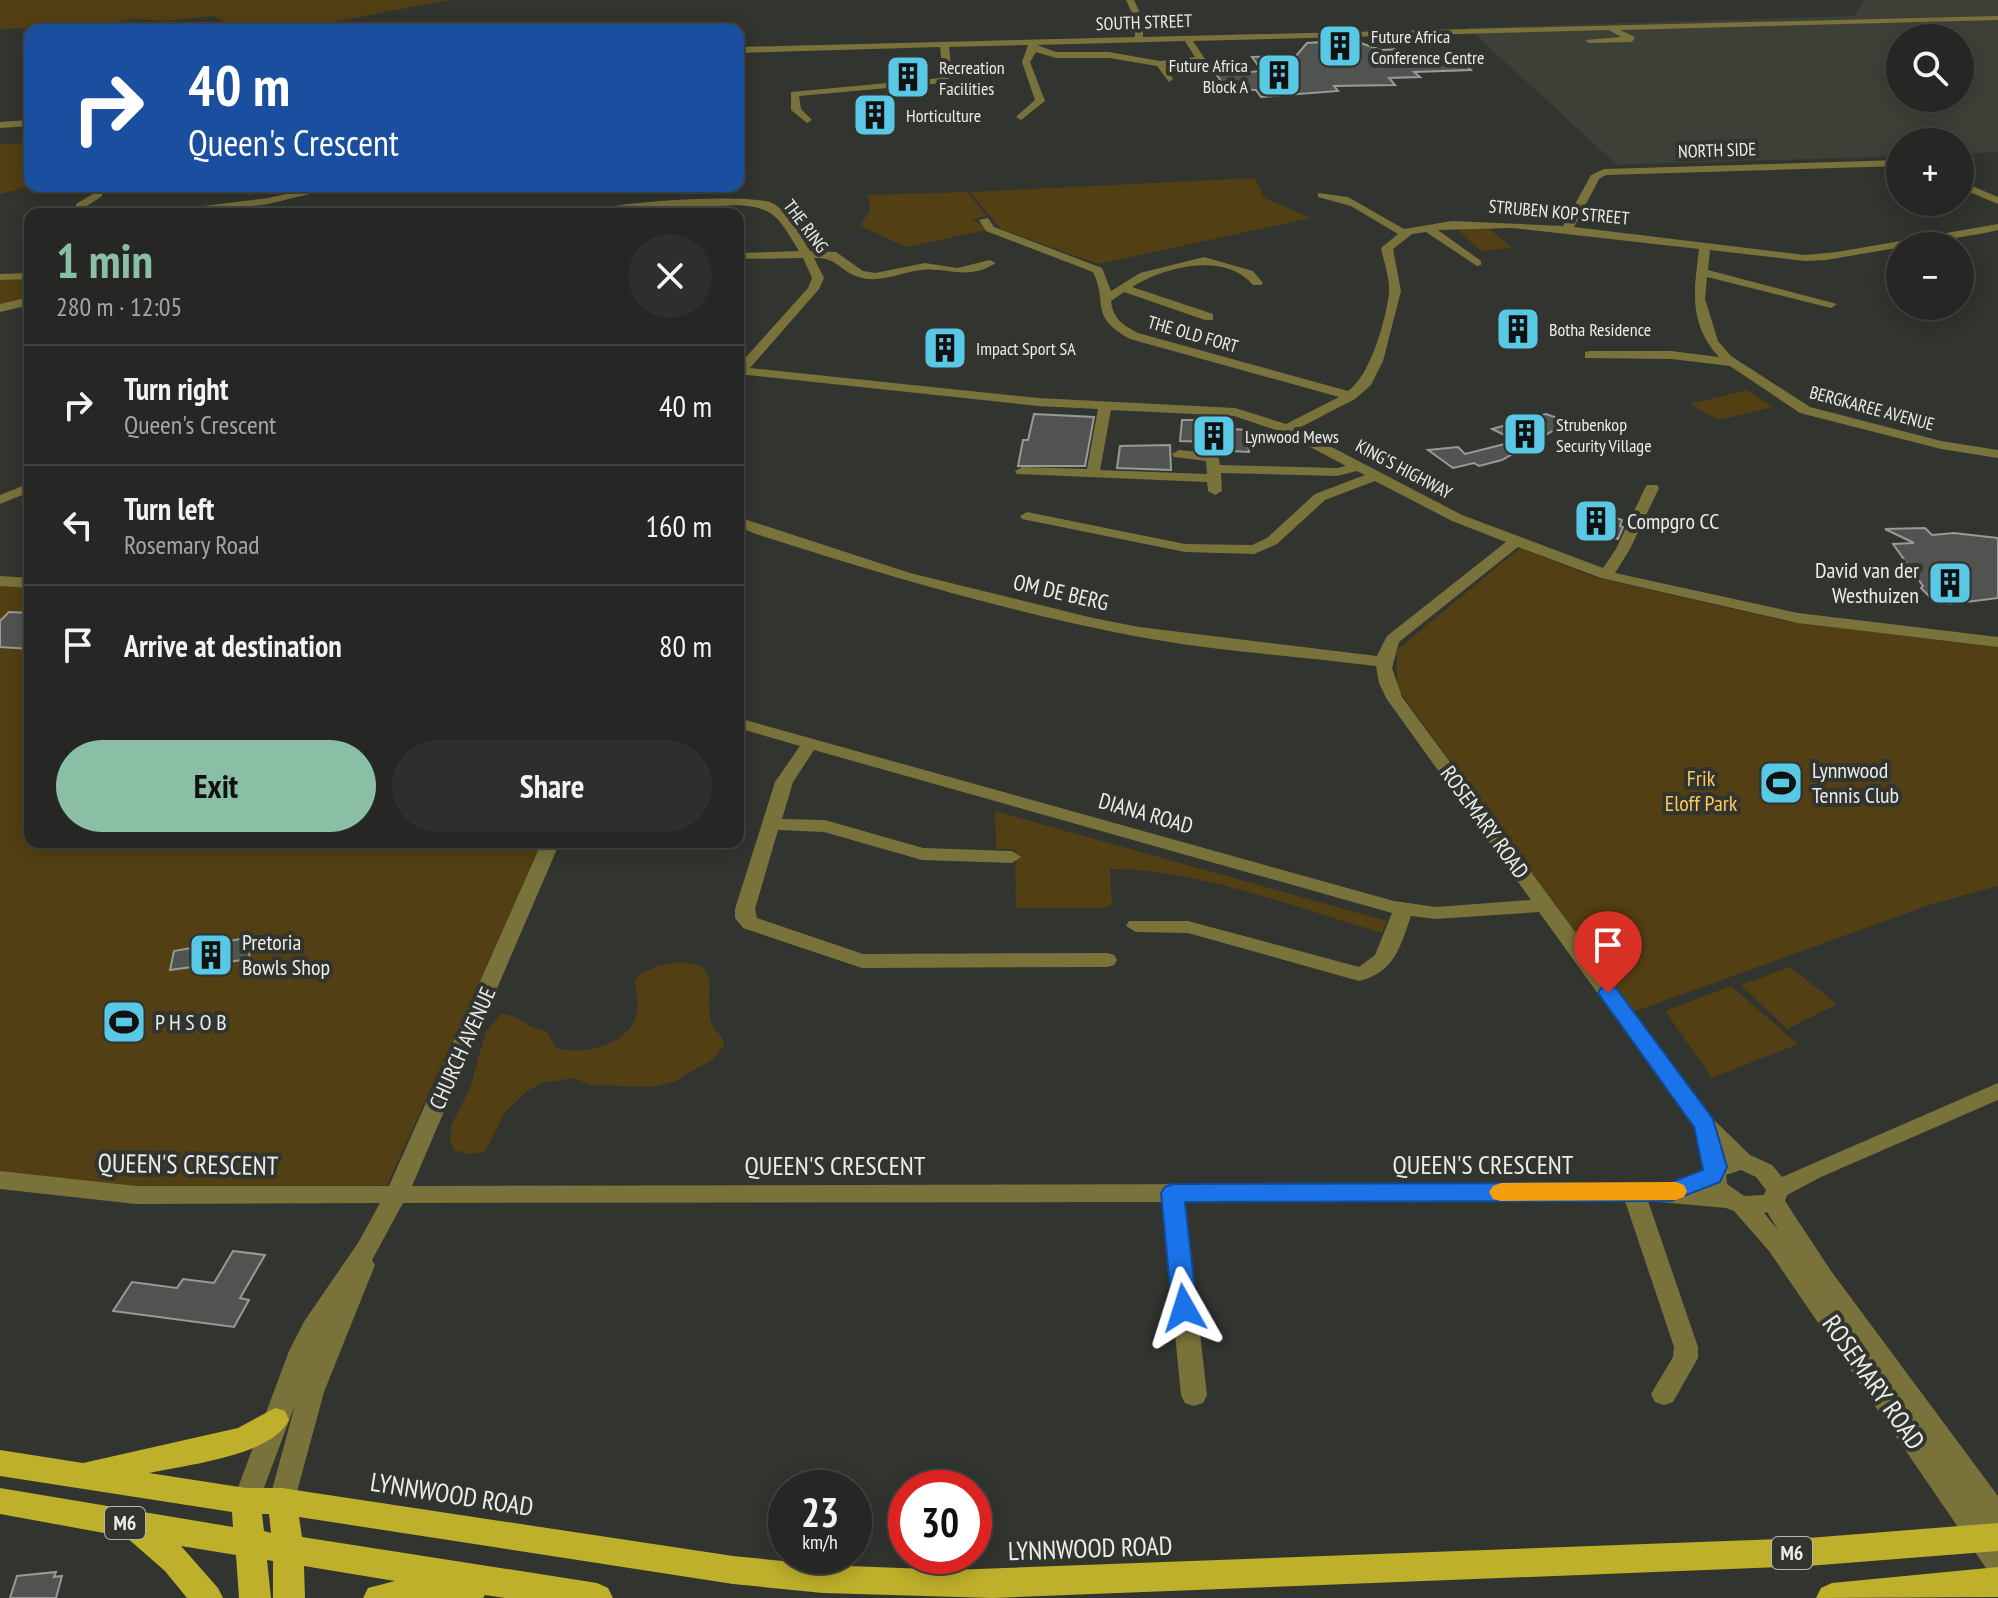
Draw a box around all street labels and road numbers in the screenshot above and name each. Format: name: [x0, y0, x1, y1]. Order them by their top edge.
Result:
street label: SOUTH STREET: [1095, 9, 1193, 35]
street label: NORTH SIDE: [1678, 137, 1756, 163]
street label: STRUBEN KOP STREET: [1488, 194, 1630, 230]
street label: THE RING: [779, 195, 834, 257]
street label: THE OLD FORT: [1145, 310, 1241, 358]
street label: BERGKAREE AVENUE: [1807, 380, 1937, 436]
street label: KING'S HIGHWAY: [1352, 434, 1457, 504]
street label: OM DE BERG: [1011, 567, 1111, 617]
street label: ROSEMARY ROAD: [1435, 760, 1535, 884]
street label: DIANA ROAD: [1096, 786, 1196, 840]
street label: CHURCH AVENUE: [423, 982, 501, 1114]
street label: QUEEN'S CRESCENT: [97, 1146, 279, 1182]
street label: QUEEN'S CRESCENT: [1393, 1148, 1574, 1181]
street label: QUEEN'S CRESCENT: [745, 1149, 926, 1182]
street label: ROSEMARY ROAD: [1816, 1308, 1932, 1456]
street label: LYNNWOOD ROAD: [368, 1465, 536, 1523]
road number: M6: [105, 1507, 145, 1539]
street label: LYNNWOOD ROAD: [1007, 1529, 1173, 1567]
road number: M6: [1772, 1537, 1812, 1569]

